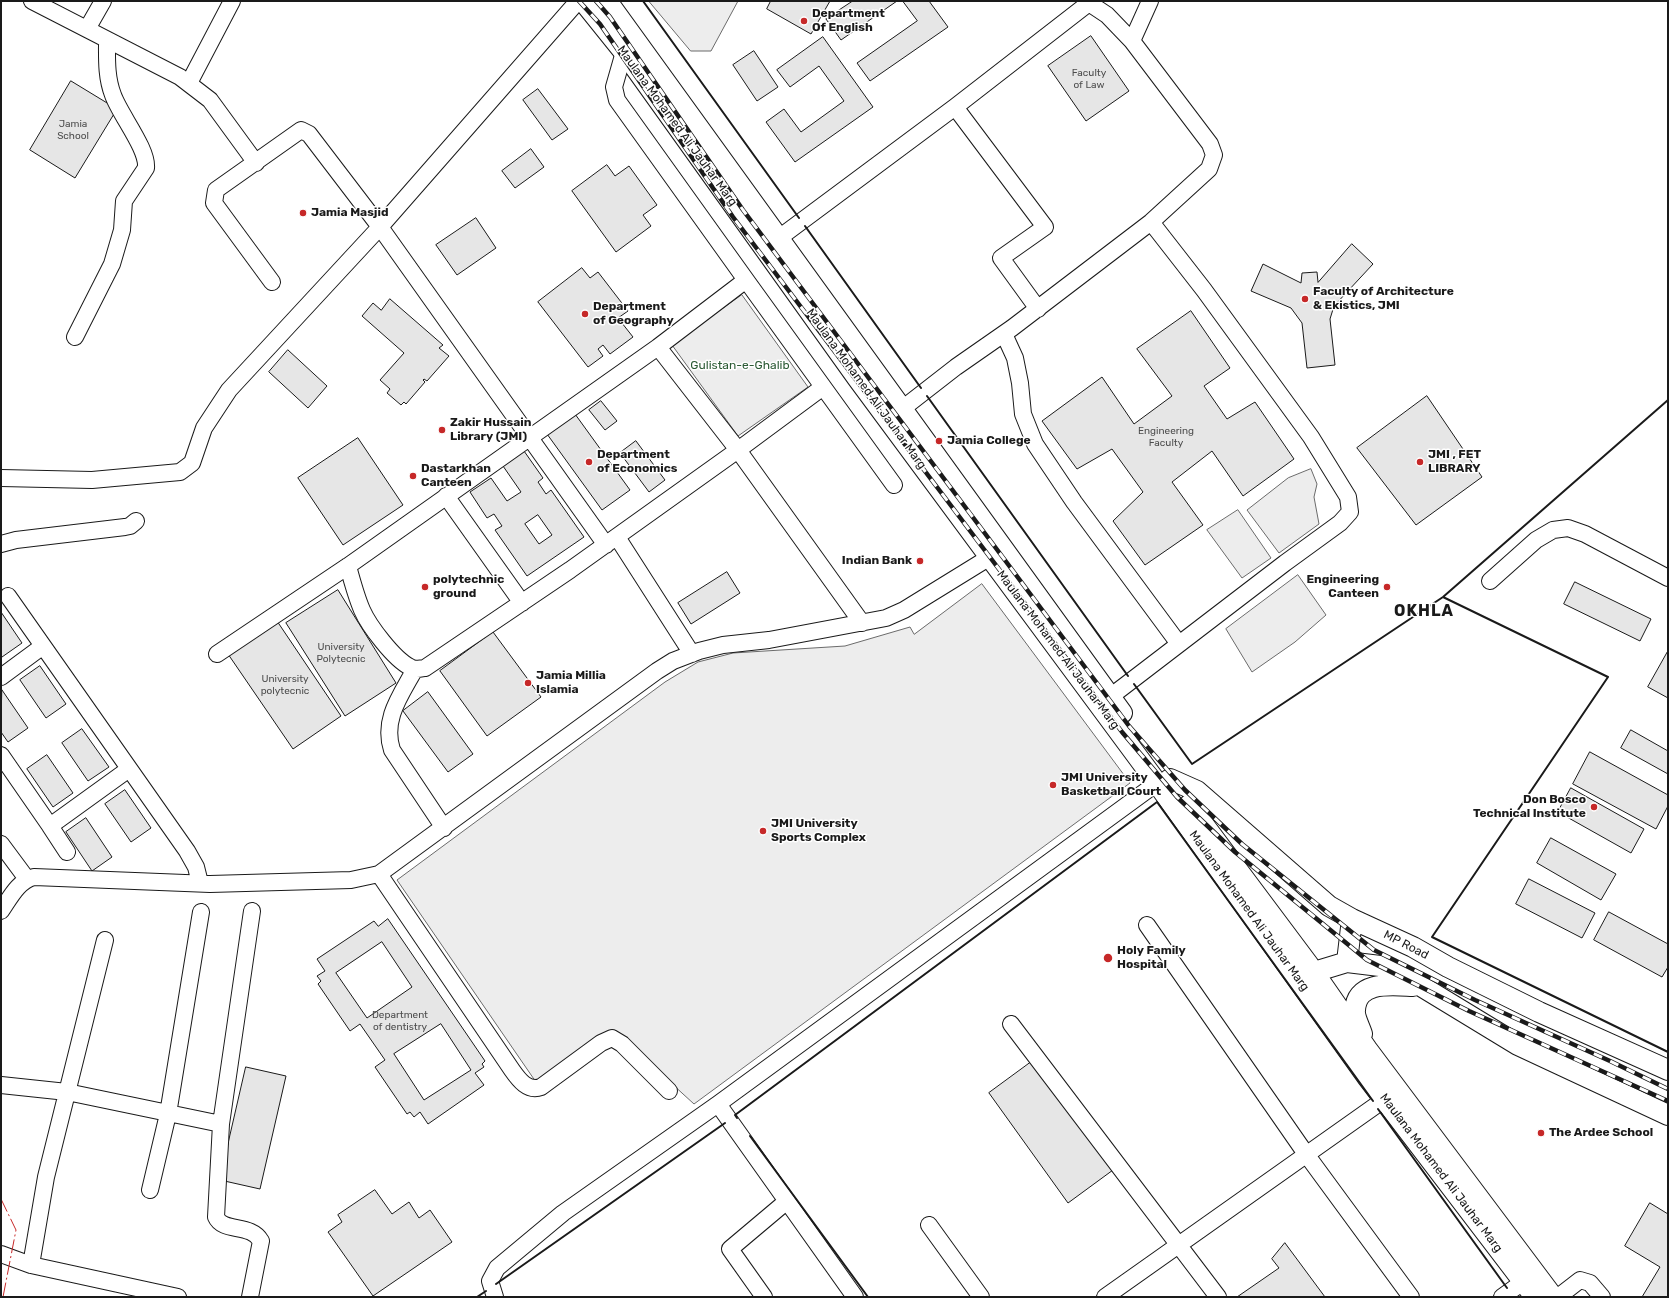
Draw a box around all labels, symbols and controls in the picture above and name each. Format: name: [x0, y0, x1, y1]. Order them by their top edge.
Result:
place label: Department Of English: [812, 7, 885, 35]
marker: Department Of English: [799, 16, 809, 26]
street label: Maulana Mohamed Ali Jauhar Marg: [614, 43, 740, 209]
house number: Faculty of Law: [1072, 67, 1106, 90]
house number: Jamia School: [57, 118, 89, 142]
place label: Jamia Masjid: [311, 206, 388, 220]
marker: Jamia Masjid: [298, 208, 308, 218]
place label: Faculty of Architecture & Ekistics, JMI: [1313, 285, 1454, 313]
marker: Faculty of Architecture & Ekistics, JMI: [1300, 294, 1310, 304]
place label: Department of Geography: [593, 300, 674, 328]
street label: Maulana Mohamed Ali Jauhar Marg: [803, 306, 929, 472]
marker: Department of Geography: [580, 309, 590, 319]
park label: Gulistan-e-Ghalib: [690, 359, 790, 373]
place label: Zakir Hussain Library (JMI): [450, 416, 531, 444]
marker: Zakir Hussain Library (JMI): [437, 425, 447, 435]
house number: Engineering Faculty: [1138, 425, 1194, 448]
place label: Jamia College: [947, 434, 1031, 448]
marker: Jamia College: [934, 436, 944, 446]
place label: Department of Economics: [597, 448, 677, 476]
place label: JMI , FET LIBRARY: [1428, 448, 1481, 476]
marker: Department of Economics: [584, 457, 594, 467]
marker: JMI , FET LIBRARY: [1415, 457, 1425, 467]
place label: Dastarkhan Canteen: [421, 462, 491, 490]
marker: Dastarkhan Canteen: [408, 471, 418, 481]
place label: Indian Bank: [842, 554, 912, 568]
marker: Indian Bank: [915, 556, 925, 566]
street label: Maulana Mohamed Ali Jauhar Marg: [994, 568, 1122, 732]
place label: polytechnic ground: [433, 573, 504, 601]
place label: Engineering Canteen: [1306, 573, 1379, 601]
marker: polytechnic ground: [420, 582, 430, 592]
marker: Engineering Canteen: [1382, 582, 1392, 592]
district label: OKHLA: [1394, 601, 1454, 621]
house number: University Polytecnic: [316, 641, 366, 664]
place label: Jamia Millia Islamia: [536, 669, 606, 697]
house number: University polytecnic: [261, 673, 309, 696]
marker: Jamia Millia Islamia: [523, 678, 533, 688]
place label: JMI University Basketball Court: [1061, 771, 1161, 799]
marker: JMI University Basketball Court: [1048, 780, 1058, 790]
place label: Don Bosco Technical Institute: [1473, 793, 1586, 821]
marker: Don Bosco Technical Institute: [1589, 802, 1599, 812]
place label: JMI University Sports Complex: [771, 817, 866, 845]
marker: JMI University Sports Complex: [758, 826, 768, 836]
street label: Maulana Mohamed Ali Jauhar Marg: [1186, 828, 1312, 994]
street label: MP Road: [1381, 928, 1431, 962]
place label: Holy Family Hospital: [1117, 944, 1186, 972]
marker: Holy Family Hospital: [1102, 952, 1114, 964]
house number: Department of dentistry: [372, 1009, 428, 1032]
street label: Maulana Mohamed Ali Jauhar Marg: [1377, 1091, 1505, 1255]
place label: The Ardee School: [1549, 1126, 1653, 1140]
marker: The Ardee School: [1536, 1128, 1546, 1138]

